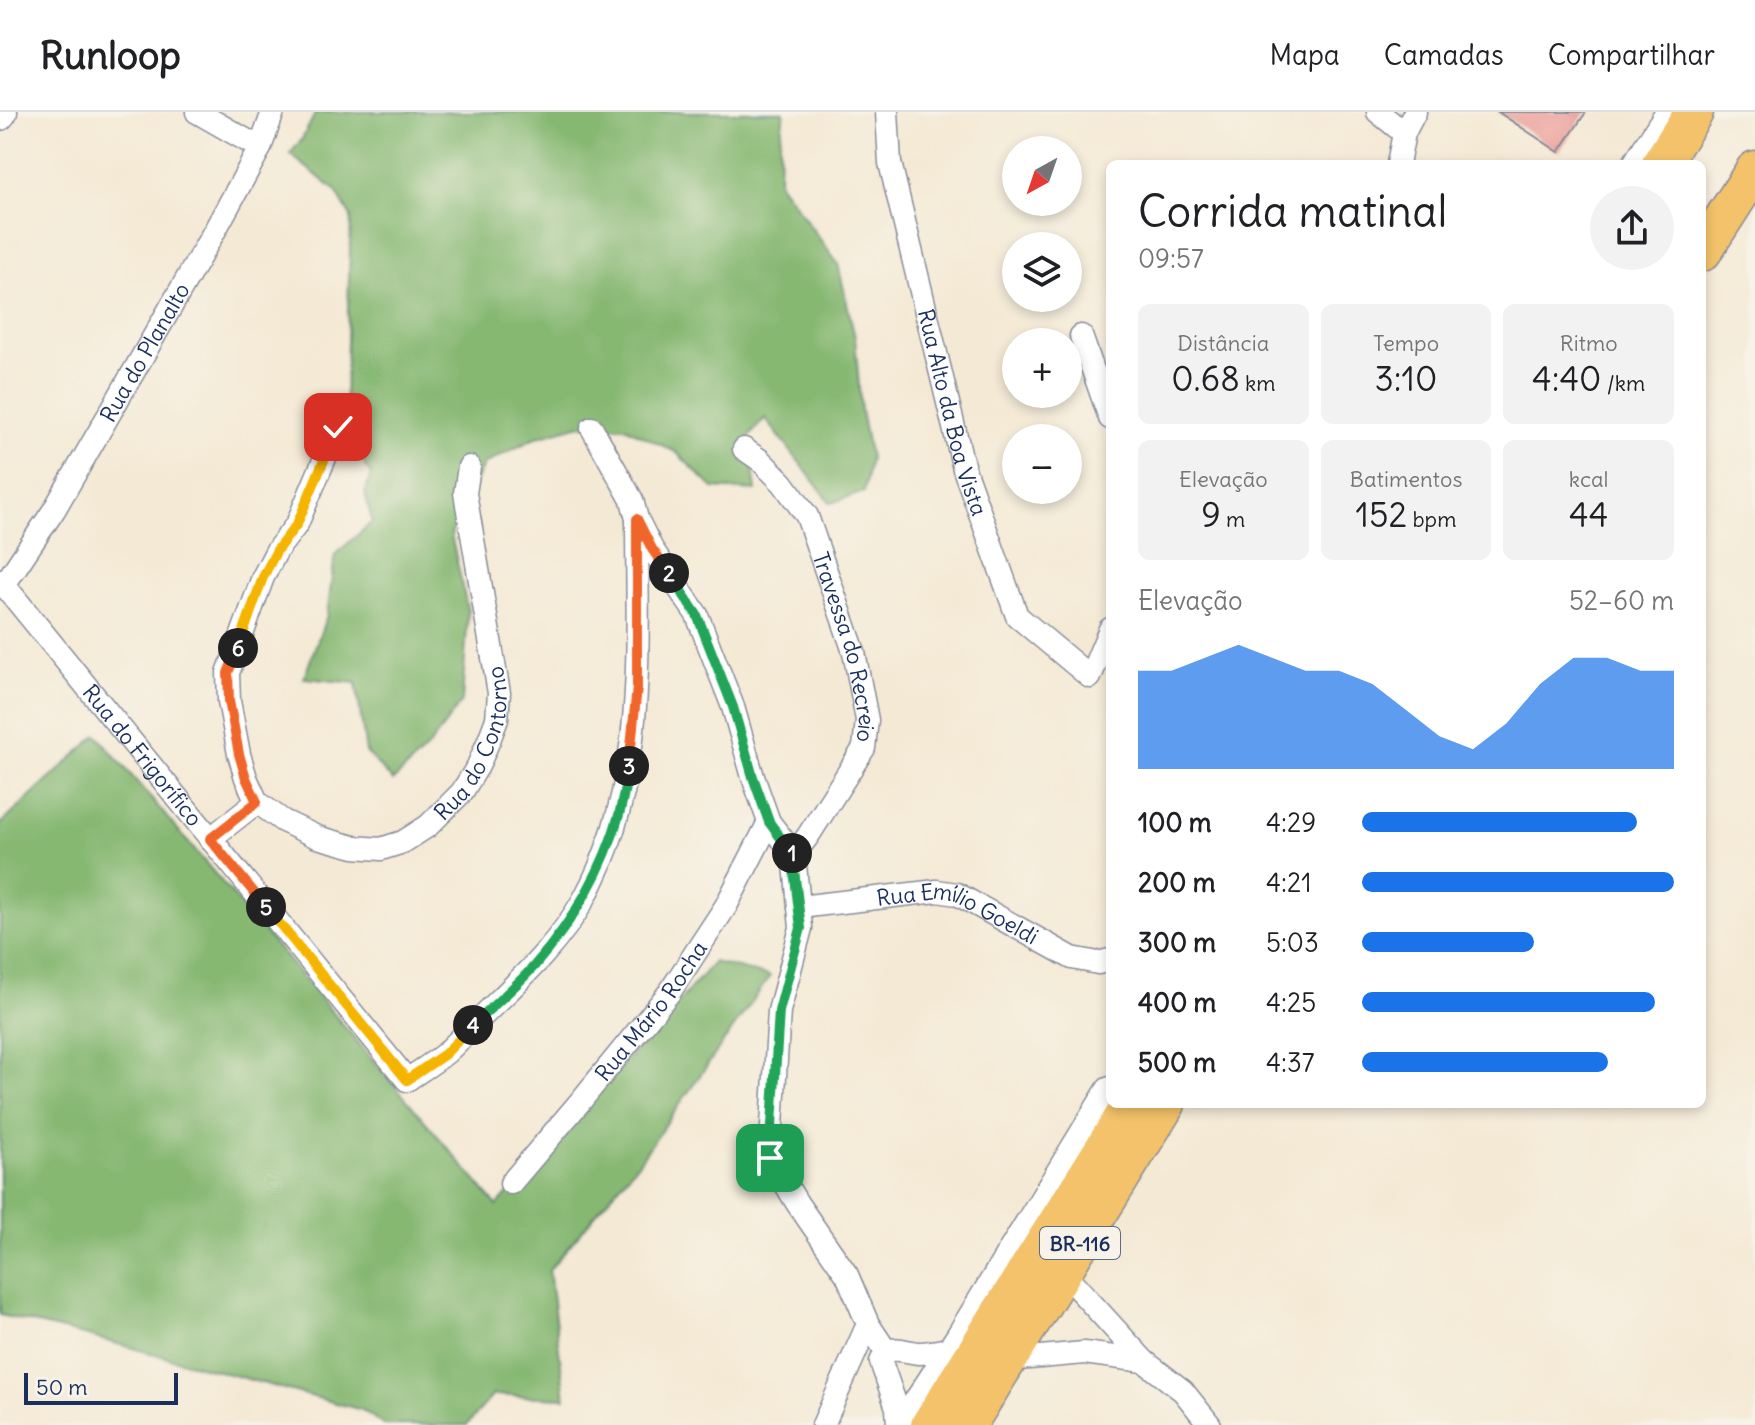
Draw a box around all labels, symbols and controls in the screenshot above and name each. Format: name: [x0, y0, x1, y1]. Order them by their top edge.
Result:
text: Runloop: [40, 32, 181, 79]
text: Mapa: [1269, 37, 1340, 73]
text: Camadas: [1384, 37, 1504, 73]
text: Compartilhar: [1548, 37, 1715, 73]
north arrow: [1002, 136, 1082, 216]
map controls: [1002, 136, 1082, 504]
text: Corrida matinal: [1138, 184, 1447, 239]
button: share: [1590, 186, 1674, 270]
button: layers: [1002, 232, 1082, 312]
text: 09:57: [1138, 242, 1204, 275]
street label: Rua do Planalto: [94, 278, 196, 427]
street label: Rua Alto da Boa Vista: [912, 306, 994, 519]
button: +: [1002, 328, 1082, 408]
text: Distância: [1177, 329, 1269, 357]
text: Tempo: [1373, 329, 1439, 357]
text: Ritmo: [1560, 329, 1618, 357]
text: 0.68: [1171, 357, 1240, 400]
text: 3:10: [1375, 357, 1437, 400]
text: 4:40: [1532, 357, 1601, 400]
text: km: [1240, 369, 1276, 397]
text: /km: [1601, 369, 1645, 397]
pin: [304, 393, 372, 461]
icon: check: [316, 405, 360, 449]
button: −: [1002, 424, 1082, 504]
text: Elevação: [1179, 465, 1268, 493]
text: Batimentos: [1350, 465, 1462, 493]
text: kcal: [1569, 465, 1608, 493]
text: 9: [1201, 493, 1221, 536]
text: 152: [1356, 493, 1407, 536]
text: 44: [1569, 493, 1608, 536]
text: m: [1221, 505, 1245, 533]
text: bpm: [1407, 505, 1456, 533]
street label: Travessa do Recreio: [807, 548, 882, 744]
pin: 2: [649, 553, 689, 593]
text: 2: [663, 559, 675, 587]
text: Elevação: [1138, 584, 1243, 617]
text: 52–60 m: [1569, 584, 1674, 617]
pin: 6: [218, 628, 258, 668]
text: 6: [232, 634, 244, 662]
street label: Rua do Contorno: [428, 664, 513, 826]
street label: Rua do Frigorífico: [77, 679, 209, 832]
pin: 3: [609, 746, 649, 786]
text: 3: [623, 752, 635, 780]
text: 100 m: [1138, 806, 1212, 839]
text: 4:29: [1266, 806, 1316, 839]
pin: 1: [772, 833, 812, 873]
text: 1: [788, 839, 796, 867]
text: 200 m: [1138, 866, 1215, 899]
text: 4:21: [1266, 866, 1311, 899]
street label: Rua Emílio Goeldi: [875, 877, 1043, 950]
pin: 5: [246, 887, 286, 927]
text: 5: [260, 893, 272, 921]
text: 300 m: [1138, 926, 1216, 959]
text: 5:03: [1266, 926, 1319, 959]
street label: Rua Mário Rocha: [589, 936, 713, 1087]
text: 400 m: [1138, 986, 1216, 1019]
text: 4:25: [1266, 986, 1316, 1019]
pin: 4: [453, 1005, 493, 1045]
text: 4: [467, 1011, 479, 1039]
text: 500 m: [1138, 1046, 1216, 1079]
text: 4:37: [1266, 1046, 1314, 1079]
pin: [736, 1124, 804, 1192]
icon: arrive: [748, 1136, 792, 1180]
road number: BR-116: [1040, 1227, 1120, 1259]
scale bar: [24, 1369, 178, 1405]
text: 50 m: [36, 1373, 88, 1401]

